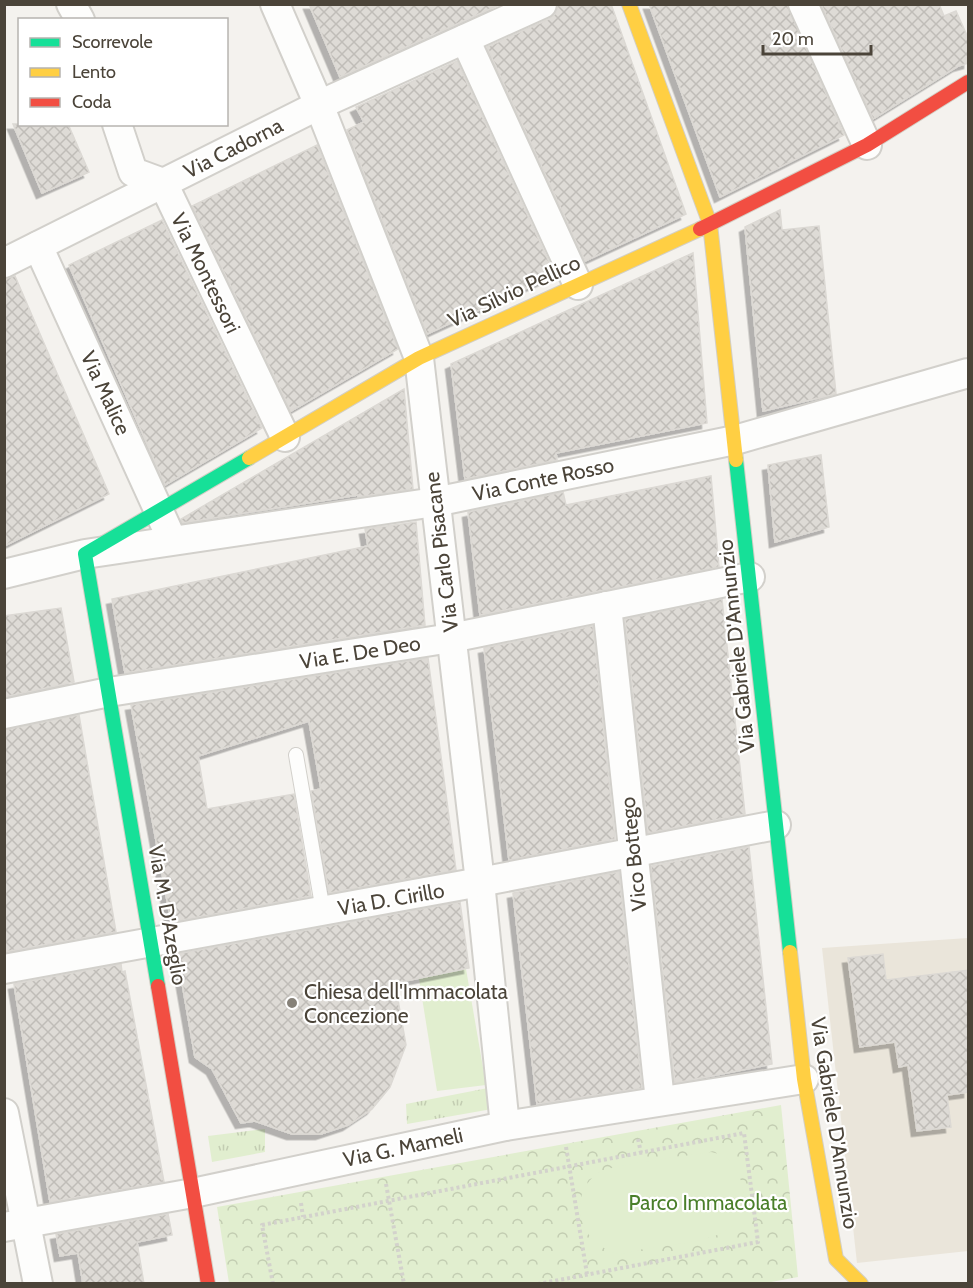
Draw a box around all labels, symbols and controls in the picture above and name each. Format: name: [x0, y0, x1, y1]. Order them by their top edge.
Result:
legend: [18, 18, 228, 126]
scale bar: [763, 18, 871, 56]
text: 20 m: [772, 28, 814, 50]
text: Scorrevole: [72, 31, 153, 53]
text: Lento: [72, 61, 116, 83]
text: Coda: [72, 91, 112, 113]
street label: Via Cadorna: [179, 112, 287, 184]
street label: Via Montessori: [166, 209, 246, 337]
street label: Via Silvio Pellico: [444, 249, 584, 333]
street label: Via Malice: [76, 347, 136, 439]
street label: Via Conte Rosso: [470, 452, 616, 506]
street label: Via Carlo Pisacane: [419, 470, 463, 633]
street label: Via Gabriele D'Annunzio: [712, 538, 760, 754]
street label: Via E. De Deo: [298, 630, 422, 674]
street label: Vico Bottego: [615, 796, 651, 912]
street label: Via M. D'Azeglio: [143, 843, 193, 987]
street label: Via D. Cirillo: [336, 877, 446, 921]
place label: Chiesa dell'Immacolata Concezione: [304, 979, 508, 1028]
marker: Chiesa dell'Immacolata Concezione: [285, 996, 299, 1010]
street label: Via Gabriele D'Annunzio: [806, 1015, 864, 1231]
street label: Via G. Mameli: [341, 1122, 465, 1172]
park label: Parco Immacolata: [629, 1190, 787, 1215]

